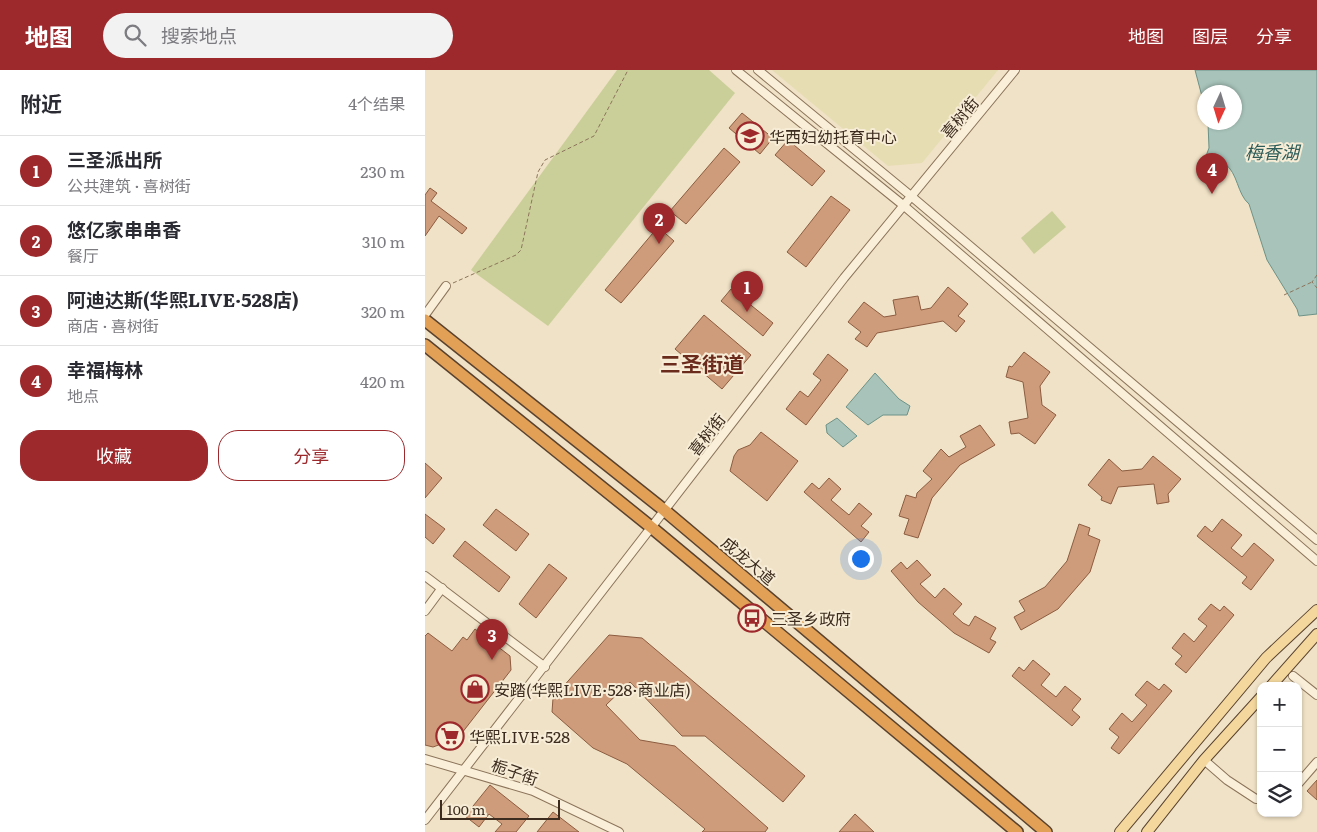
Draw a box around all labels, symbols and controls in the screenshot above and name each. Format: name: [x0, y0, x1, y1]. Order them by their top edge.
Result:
search box: [103, 13, 453, 58]
text: 地图: [25, 18, 73, 53]
icon: search: [121, 21, 149, 49]
text: 搜索地点: [161, 21, 237, 49]
text: 地图: [1128, 22, 1164, 49]
text: 图层: [1192, 22, 1228, 49]
text: 分享: [1256, 22, 1292, 49]
north arrow: [1197, 85, 1242, 130]
text: 附近: [20, 87, 62, 118]
text: 4个结果: [348, 91, 405, 115]
street label: 喜树街: [934, 91, 984, 143]
school or university icon: 华西妇幼托育中心: [735, 121, 765, 151]
place label: 华西妇幼托育中心: [769, 124, 897, 148]
water label: 梅香湖: [1245, 138, 1302, 165]
text: 三圣派出所: [67, 145, 162, 173]
pin: 4: [1196, 153, 1228, 194]
text: 1: [33, 159, 39, 183]
text: 230 m: [360, 159, 405, 183]
text: 公共建筑 · 喜树街: [67, 173, 191, 197]
pin: 2: [643, 203, 675, 244]
text: 悠亿家串串香: [67, 215, 181, 243]
text: 2: [32, 229, 40, 253]
text: 310 m: [362, 229, 405, 253]
text: 餐厅: [67, 243, 99, 267]
pin: 1: [731, 271, 763, 312]
text: 阿迪达斯(华熙LIVE·528店): [67, 285, 299, 313]
text: 3: [32, 299, 40, 323]
text: 320 m: [361, 299, 405, 323]
text: 商店 · 喜树街: [67, 313, 159, 337]
district label: 三圣街道: [660, 347, 744, 378]
text: 幸福梅林: [67, 355, 143, 383]
text: 4: [31, 369, 41, 393]
text: 420 m: [360, 369, 405, 393]
text: 地点: [67, 383, 99, 407]
street label: 喜树街: [682, 408, 730, 460]
button: 收藏: [20, 430, 208, 481]
button: 分享: [218, 430, 405, 481]
street label: 成龙大道: [717, 530, 781, 590]
your location: [848, 546, 874, 572]
bus stop icon: 三圣乡政府: [737, 603, 767, 633]
place label: 三圣乡政府: [771, 606, 851, 630]
pin: 3: [476, 619, 508, 660]
shop icon: 安踏(华熙LIVE·528·商业店): [460, 674, 490, 704]
place label: 安踏(华熙LIVE·528·商业店): [494, 677, 691, 701]
map controls: [1257, 682, 1302, 817]
button: +: [1257, 682, 1302, 727]
supermarket icon: 华熙LIVE·528: [435, 721, 465, 751]
place label: 华熙LIVE·528: [469, 724, 570, 748]
button: −: [1257, 727, 1302, 772]
street label: 栀子街: [488, 752, 542, 790]
button: layers: [1257, 772, 1302, 817]
scale bar: [440, 797, 560, 820]
text: 100 m: [447, 799, 485, 819]

